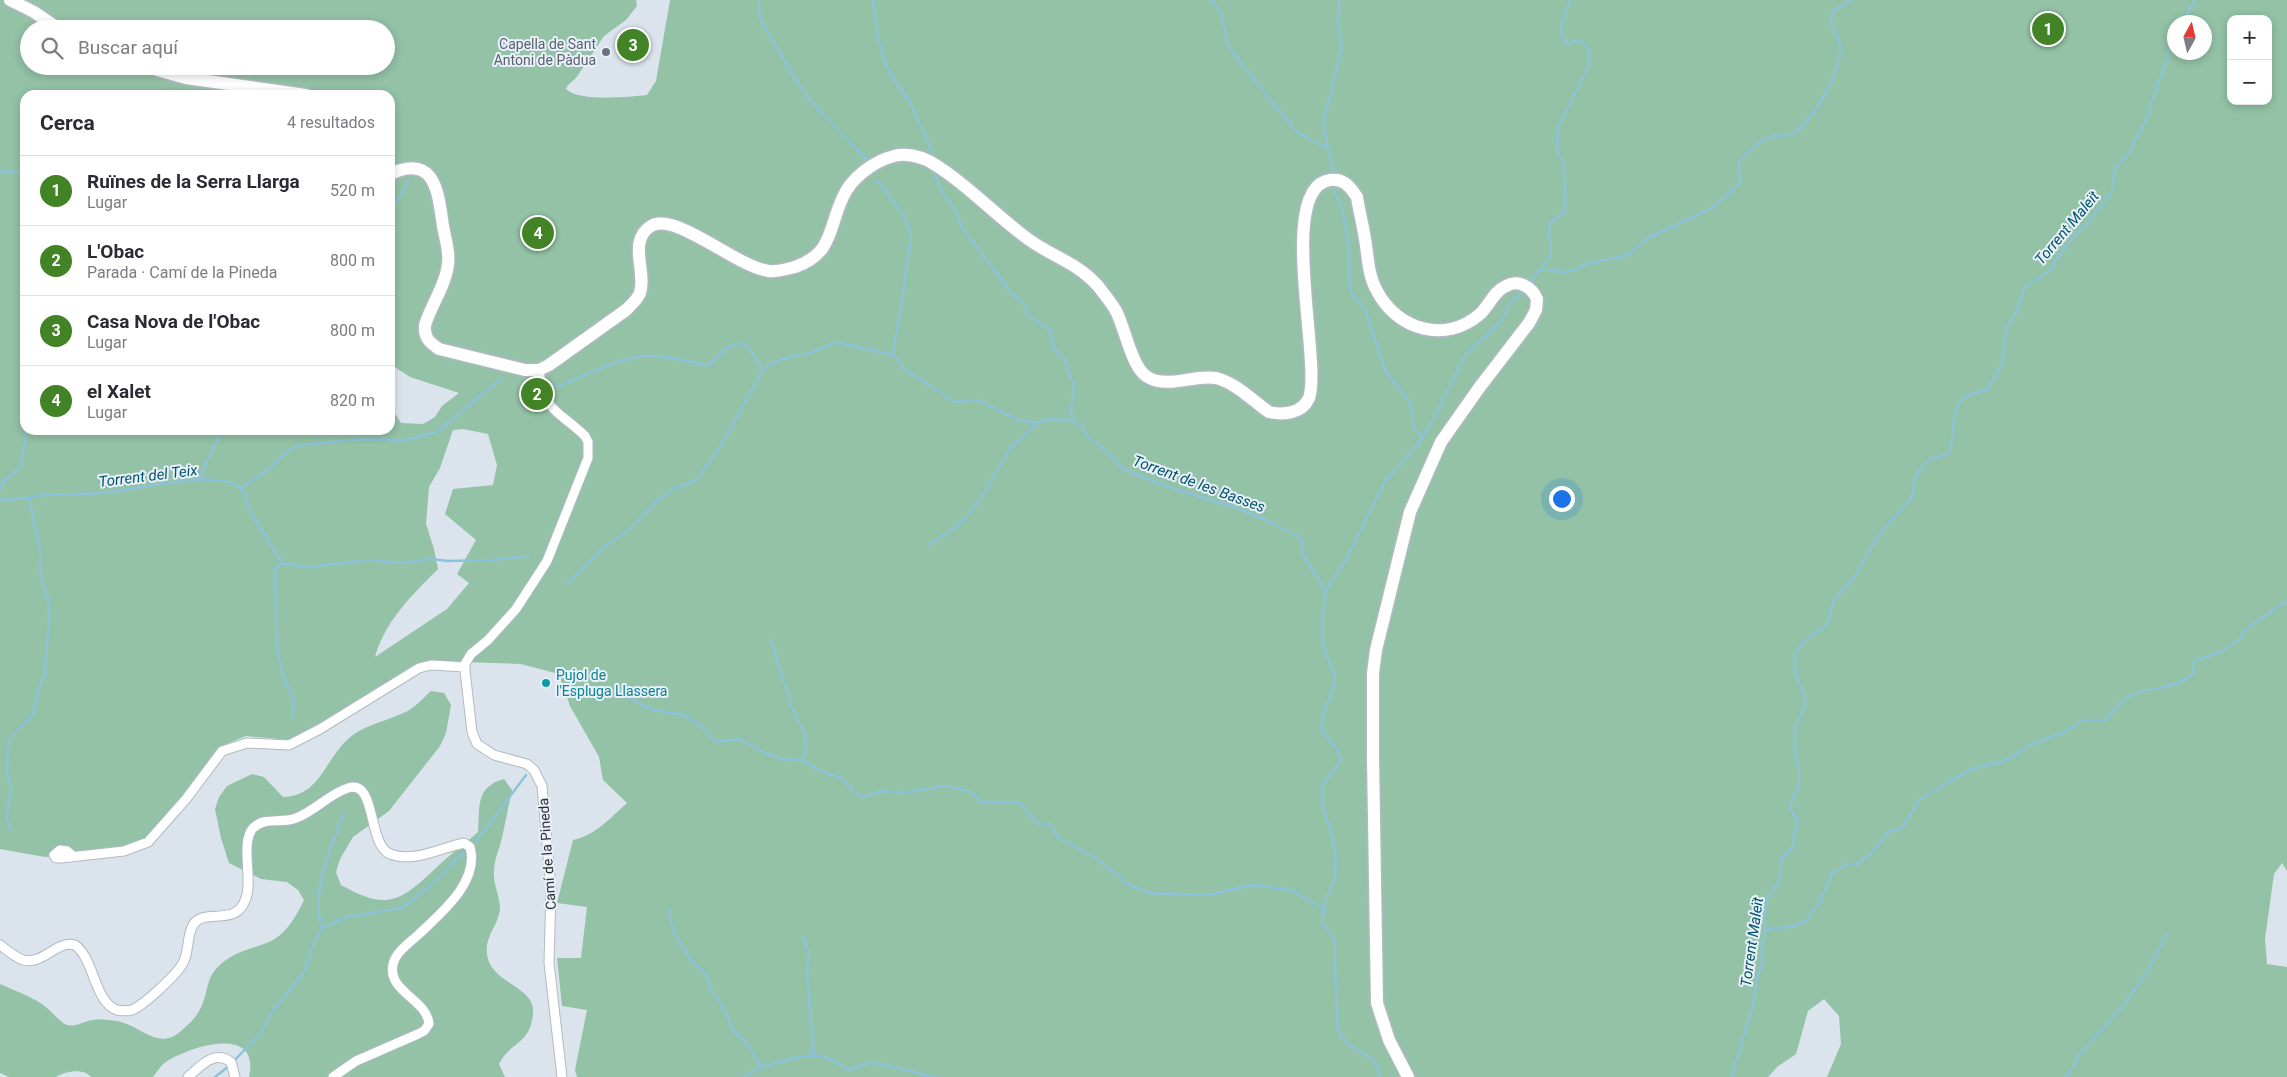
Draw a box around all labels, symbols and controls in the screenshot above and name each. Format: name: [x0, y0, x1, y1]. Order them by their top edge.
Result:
pin: 1: [2032, 10, 2064, 48]
north arrow: [2167, 15, 2212, 60]
map controls: [2227, 15, 2272, 105]
button: +: [2227, 15, 2272, 60]
search box: [20, 20, 395, 75]
pin: 3: [617, 26, 649, 64]
icon: search: [38, 34, 66, 62]
text: Buscar aquí: [78, 36, 178, 59]
place label: Capella de Sant Antoni de Pàdua: [494, 36, 596, 68]
marker: Capella de Sant Antoni de Pàdua: [600, 46, 612, 58]
button: −: [2227, 60, 2272, 105]
text: Cerca: [40, 111, 95, 135]
text: 4 resultados: [287, 113, 375, 132]
text: Ruïnes de la Serra Llarga: [87, 170, 300, 193]
text: 1: [51, 181, 61, 200]
text: 520 m: [330, 181, 375, 200]
water label: Torrent Maleït: [2031, 187, 2103, 268]
text: Lugar: [87, 193, 127, 212]
pin: 4: [522, 214, 554, 252]
text: L'Obac: [87, 240, 144, 263]
text: 2: [51, 251, 61, 270]
text: 800 m: [330, 251, 375, 270]
text: Parada · Camí de la Pineda: [87, 263, 278, 282]
text: Casa Nova de l'Obac: [87, 310, 260, 333]
text: 3: [51, 321, 61, 340]
text: 800 m: [330, 321, 375, 340]
text: Lugar: [87, 333, 127, 352]
pin: 2: [521, 375, 553, 413]
text: el Xalet: [87, 380, 151, 403]
text: 4: [51, 391, 61, 410]
text: 820 m: [330, 391, 375, 410]
text: Lugar: [87, 403, 127, 422]
water label: Torrent de les Basses: [1130, 452, 1268, 516]
water label: Torrent del Teix: [98, 461, 199, 491]
your location: [1549, 486, 1575, 512]
place label: Pujol de l'Espluga Llassera: [556, 667, 668, 699]
marker: Pujol de l'Espluga Llassera: [540, 677, 552, 689]
street label: Camí de la Pineda: [535, 798, 559, 910]
water label: Torrent Maleït: [1737, 896, 1767, 988]

